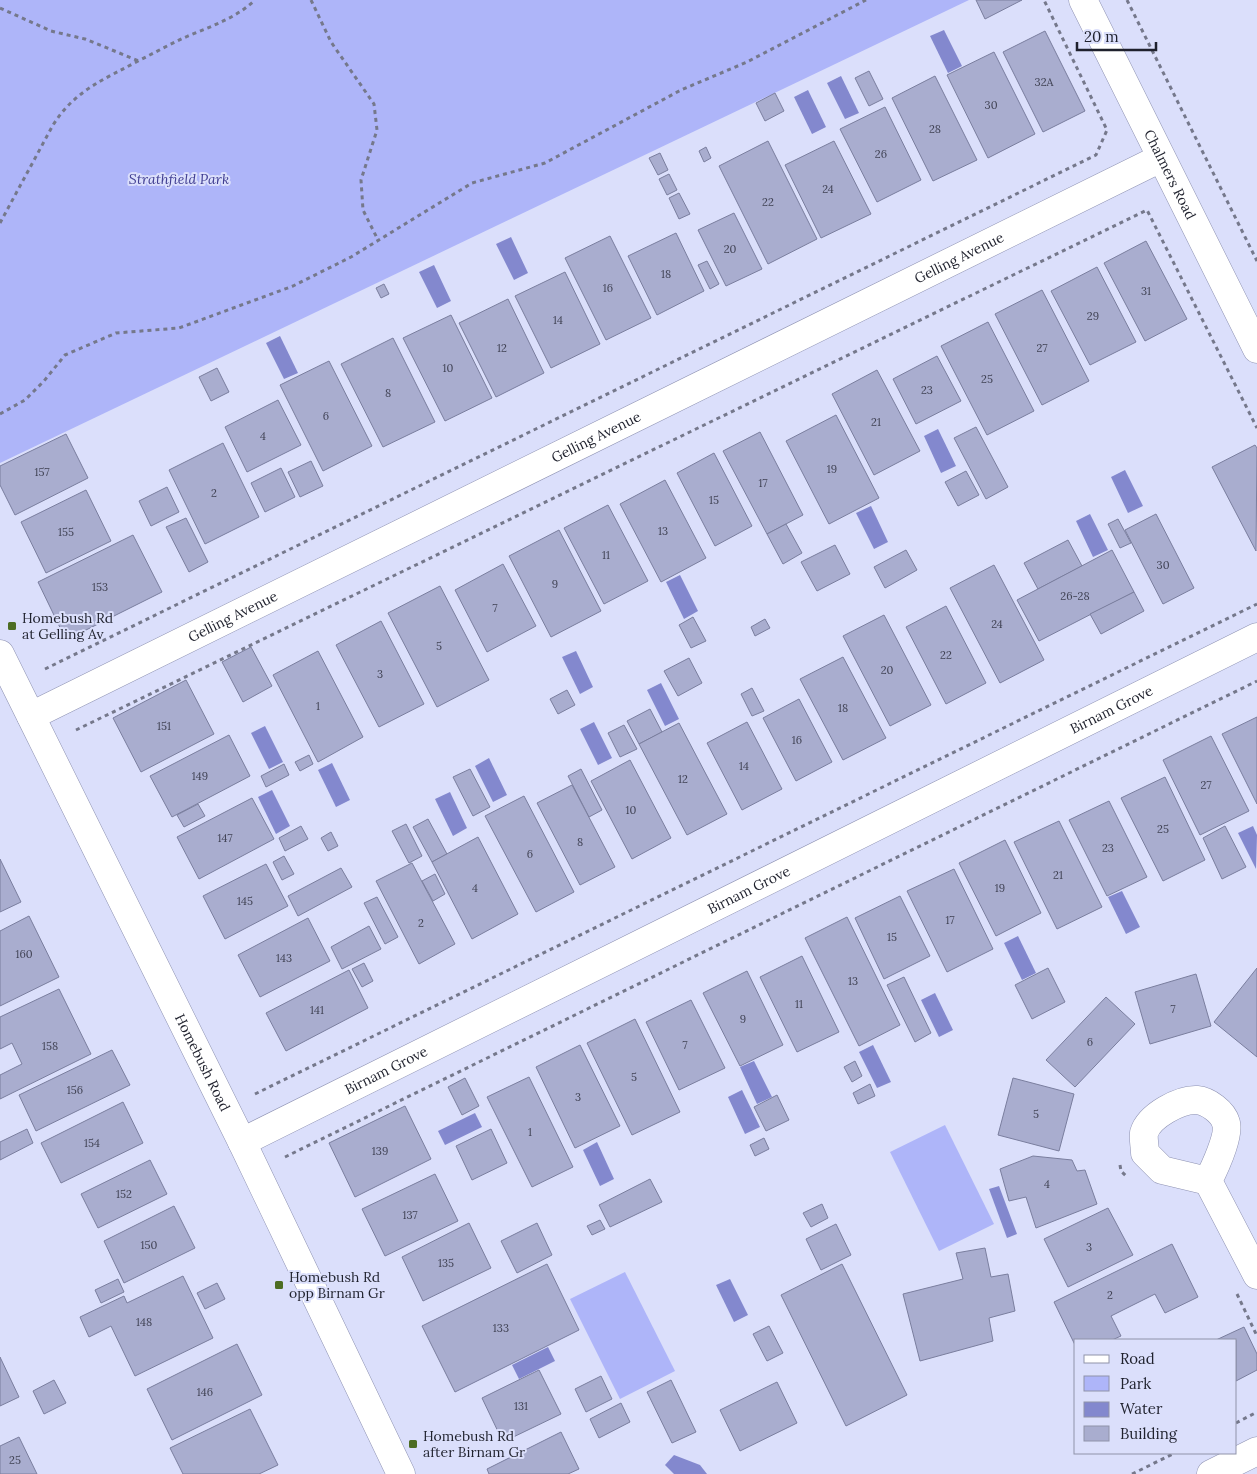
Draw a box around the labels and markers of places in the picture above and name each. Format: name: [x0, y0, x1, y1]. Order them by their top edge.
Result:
place label: Homebush Rd at Gelling Av: [22, 609, 113, 643]
marker: Homebush Rd at Gelling Av: [6, 620, 18, 632]
place label: Homebush Rd opp Birnam Gr: [289, 1268, 385, 1302]
marker: Homebush Rd opp Birnam Gr: [273, 1279, 285, 1291]
place label: Homebush Rd after Birnam Gr: [423, 1427, 525, 1461]
marker: Homebush Rd after Birnam Gr: [407, 1438, 419, 1450]

